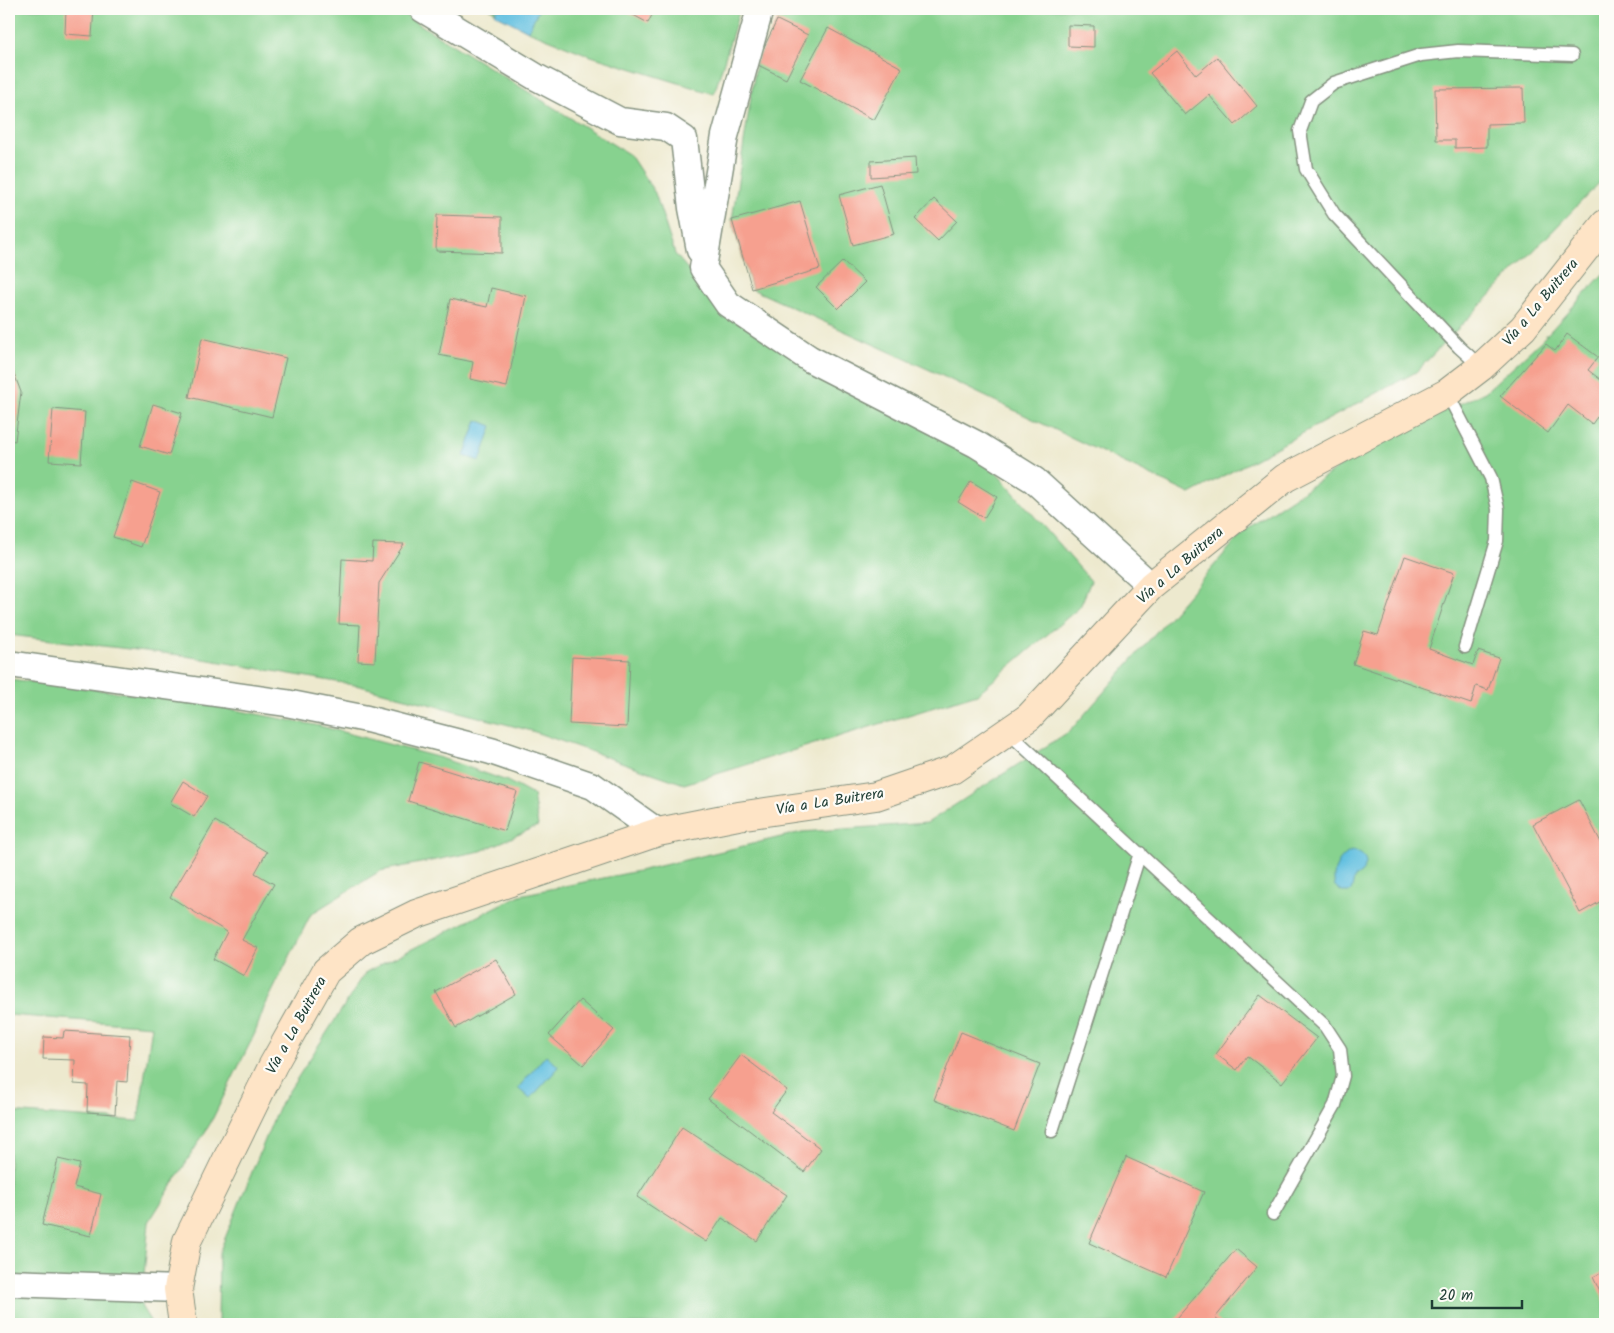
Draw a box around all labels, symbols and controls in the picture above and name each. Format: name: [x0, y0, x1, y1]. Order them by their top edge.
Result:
street label: Vía a La Buitrera: [1497, 253, 1585, 352]
street label: Vía a La Buitrera: [1132, 521, 1230, 610]
street label: Vía a La Buitrera: [775, 782, 886, 822]
street label: Vía a La Buitrera: [260, 972, 334, 1079]
scale bar: [1432, 1278, 1522, 1310]
text: 20 m: [1439, 1284, 1473, 1308]

